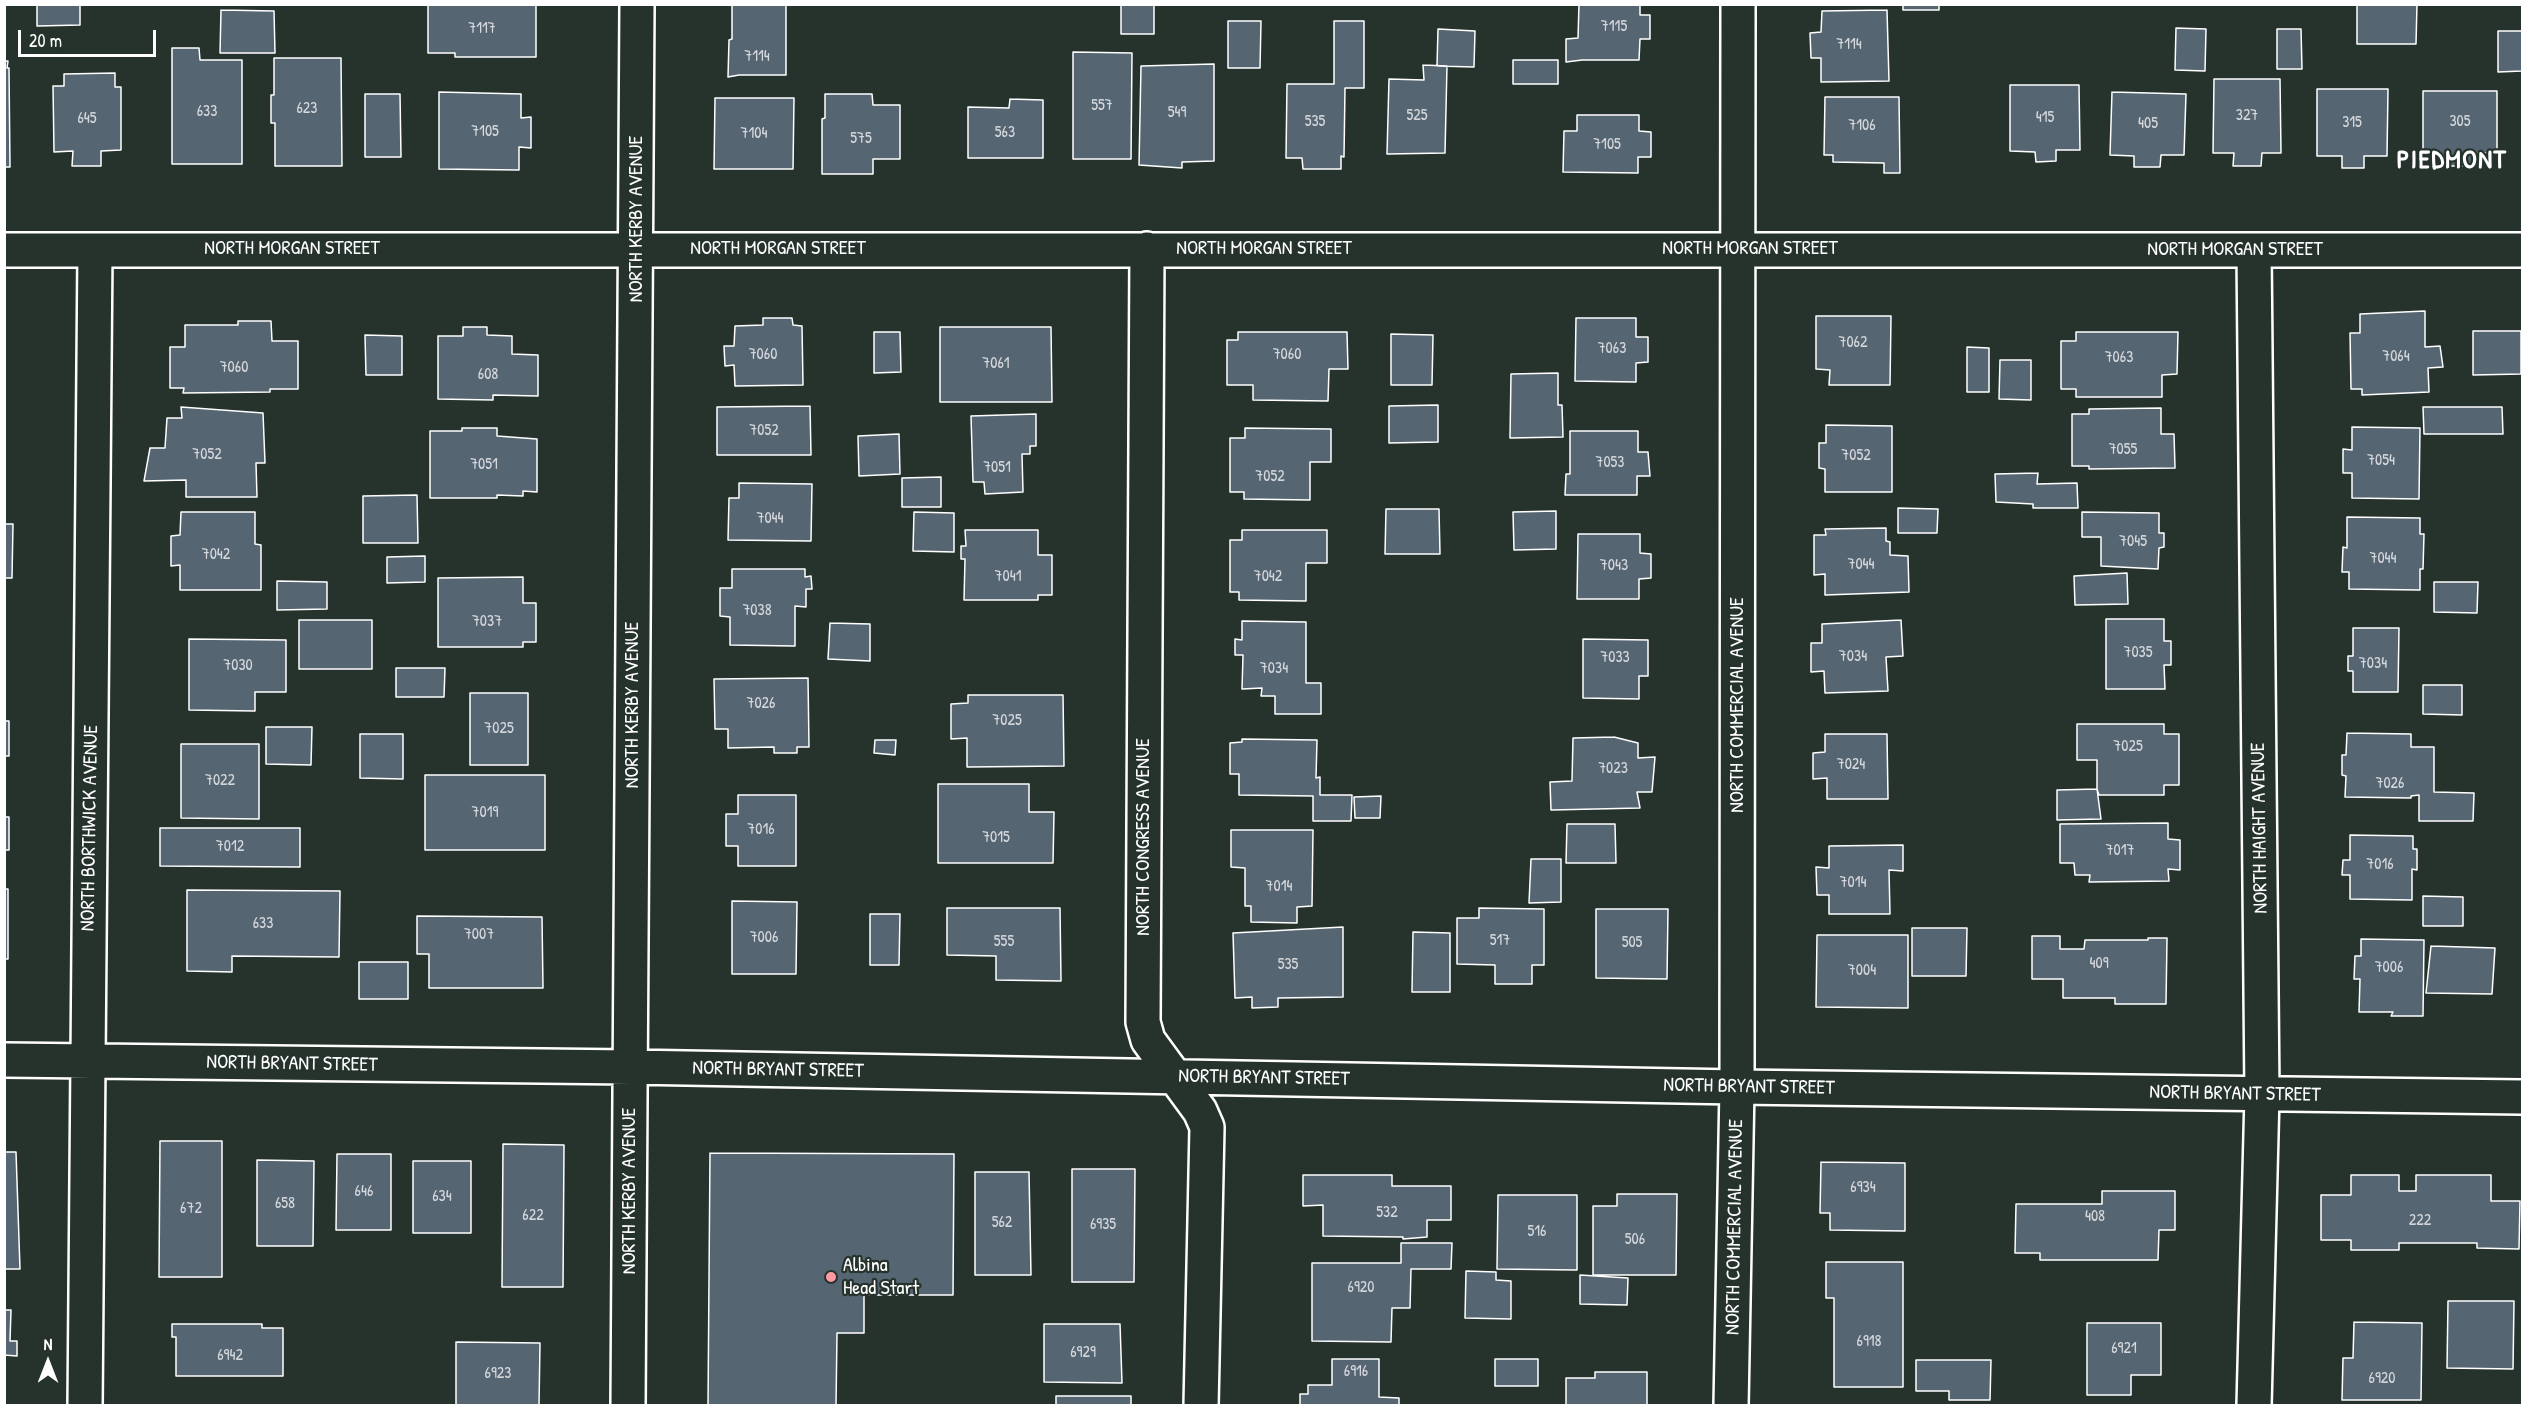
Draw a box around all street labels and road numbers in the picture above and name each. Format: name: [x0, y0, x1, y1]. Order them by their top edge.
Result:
street label: NORTH KERBY AVENUE: [625, 136, 649, 302]
street label: NORTH MORGAN STREET: [204, 237, 380, 261]
street label: NORTH MORGAN STREET: [690, 237, 866, 261]
street label: NORTH MORGAN STREET: [1176, 237, 1352, 261]
street label: NORTH MORGAN STREET: [1662, 237, 1838, 261]
street label: NORTH MORGAN STREET: [2147, 238, 2323, 262]
street label: NORTH COMMERCIAL AVENUE: [1726, 597, 1750, 813]
street label: NORTH KERBY AVENUE: [621, 622, 645, 788]
street label: NORTH BORTHWICK AVENUE: [76, 725, 104, 931]
street label: NORTH CONGRESS AVENUE: [1132, 738, 1156, 936]
street label: NORTH HAIGHT AVENUE: [2247, 742, 2273, 914]
street label: NORTH BRYANT STREET: [206, 1051, 378, 1077]
street label: NORTH BRYANT STREET: [692, 1057, 864, 1083]
street label: NORTH BRYANT STREET: [1178, 1065, 1350, 1091]
street label: NORTH BRYANT STREET: [1663, 1074, 1835, 1100]
street label: NORTH BRYANT STREET: [2149, 1081, 2321, 1107]
street label: NORTH KERBY AVENUE: [618, 1108, 642, 1274]
street label: NORTH COMMERCIAL AVENUE: [1721, 1119, 1749, 1335]

